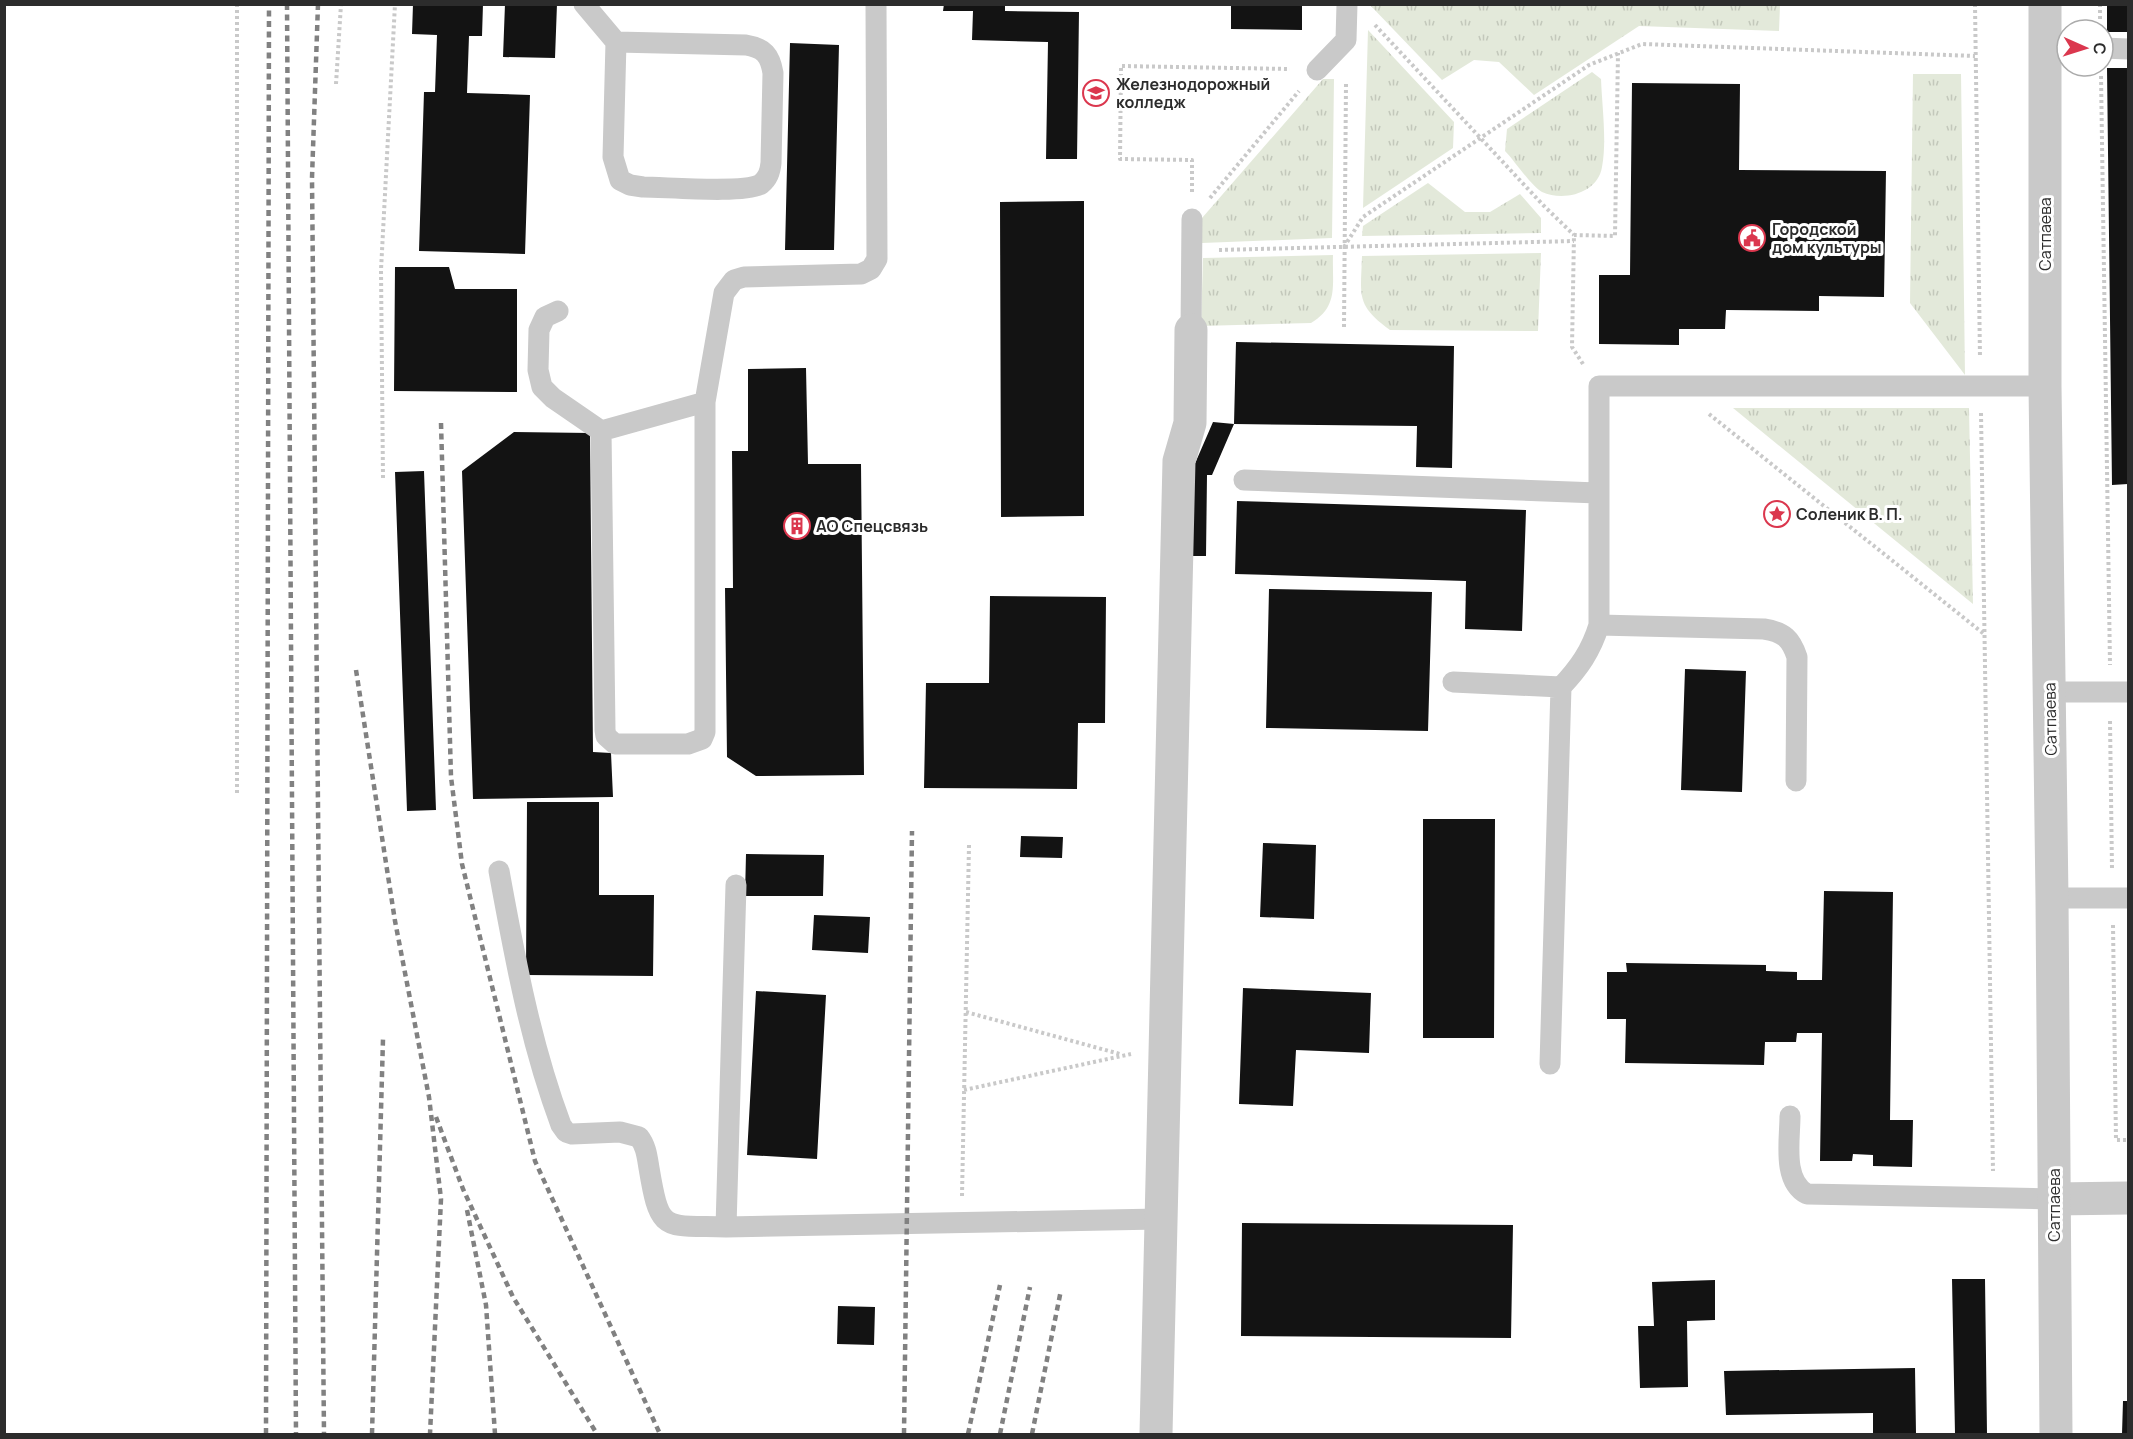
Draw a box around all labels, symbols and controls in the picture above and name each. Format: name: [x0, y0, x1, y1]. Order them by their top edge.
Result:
north arrow: [2055, 18, 2115, 78]
text: С: [2089, 42, 2111, 55]
place label: Железнодорожный колледж: [1116, 73, 1270, 113]
school or university icon: Железнодорожный колледж: [1081, 78, 1111, 108]
street label: Сатпаева: [2034, 197, 2056, 271]
place label: Городской дом культуры: [1772, 218, 1882, 258]
public building icon: Городской дом культуры: [1737, 223, 1767, 253]
place icon: Соленик В. П.: [1762, 499, 1792, 529]
place label: Соленик В. П.: [1796, 503, 1903, 525]
building icon: АО Спецсвязь: [782, 511, 812, 541]
place label: АО Спецсвязь: [816, 515, 928, 537]
street label: Сатпаева: [2038, 682, 2062, 756]
street label: Сатпаева: [2043, 1168, 2065, 1242]

